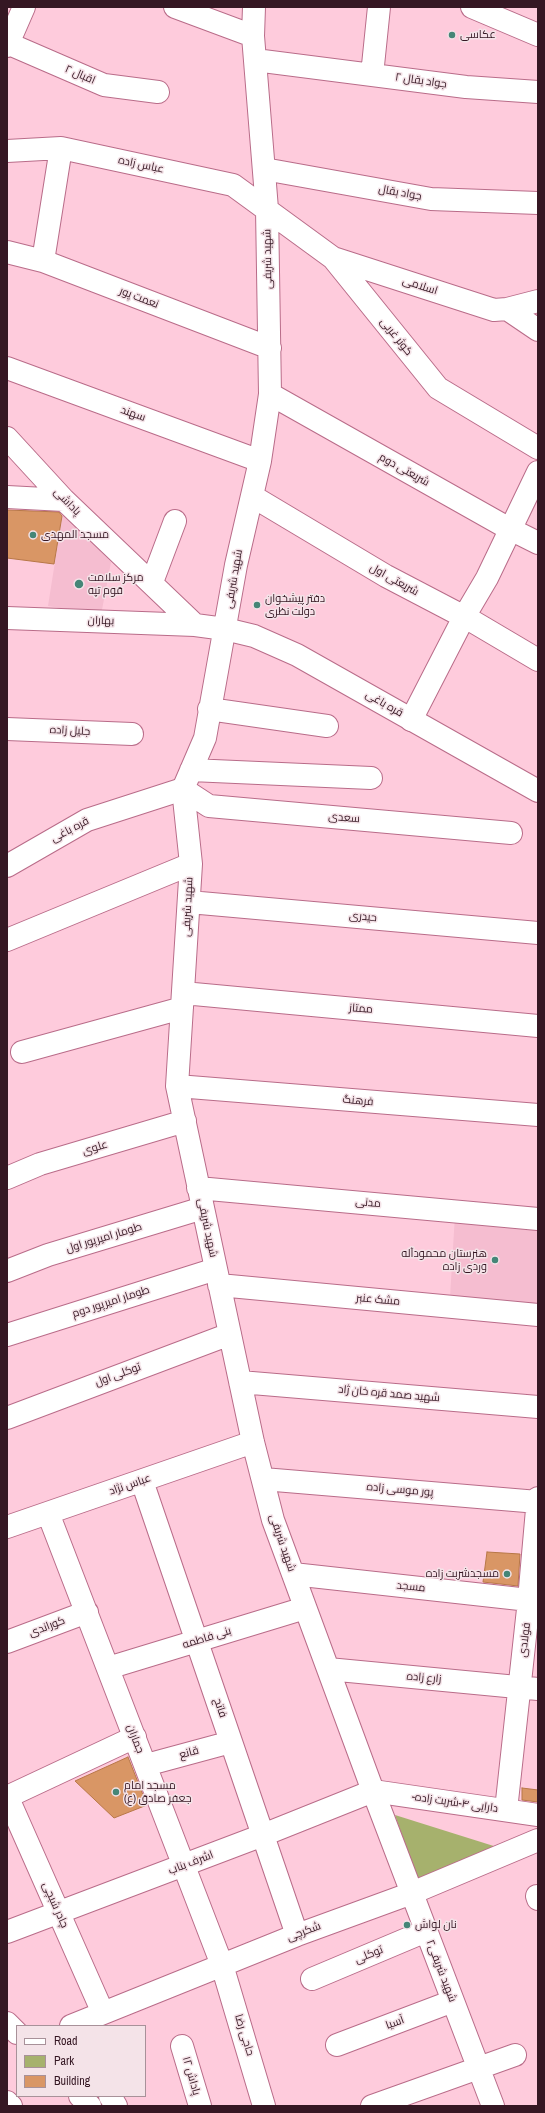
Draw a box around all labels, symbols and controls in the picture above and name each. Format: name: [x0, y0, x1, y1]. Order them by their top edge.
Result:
place label: عکاسی: [460, 28, 496, 42]
marker: عکاسی: [447, 30, 457, 40]
street label: اقبال ۲: [63, 63, 97, 87]
street label: جواد بقال ۲: [394, 71, 448, 91]
street label: عباس زاده: [117, 154, 165, 176]
street label: جواد بقال: [377, 183, 423, 203]
street label: شهید شریفى: [261, 229, 275, 289]
street label: اسلامی: [401, 274, 439, 298]
street label: نعمت پور: [117, 284, 161, 312]
street label: کوثر غربی: [377, 316, 415, 358]
street label: سهند: [119, 403, 147, 425]
street label: شریعتی دوم: [376, 451, 432, 489]
street label: پاداشی: [51, 486, 83, 518]
place label: مسجد المهدی: [41, 528, 109, 542]
marker: مسجد المهدی: [28, 530, 38, 540]
street label: شهید شریفى: [222, 548, 246, 610]
street label: شریعتی اول: [367, 561, 421, 599]
place label: مرکز سلامت قوم تپه: [88, 571, 144, 597]
marker: مرکز سلامت قوم تپه: [73, 578, 85, 590]
place label: دفتر پیشخوان دولت نظری: [265, 592, 325, 618]
marker: دفتر پیشخوان دولت نظری: [252, 600, 262, 610]
street label: بهاران: [87, 614, 115, 628]
street label: قره باغی: [363, 688, 405, 720]
street label: جلیل زاده: [49, 723, 91, 739]
street label: سعدی: [328, 810, 360, 826]
street label: قره باغی: [49, 814, 91, 846]
street label: شهید شریفى: [180, 877, 196, 937]
street label: حیدری: [348, 909, 378, 925]
street label: ممتاز: [349, 1001, 373, 1017]
street label: فرهنگ: [342, 1093, 374, 1109]
street label: علوی: [81, 1138, 109, 1158]
street label: مدنی: [355, 1195, 381, 1211]
street label: شهید شریفى: [194, 1197, 220, 1259]
street label: طومار امیرپور اول: [64, 1220, 144, 1256]
place label: هنرستان محمودآله وردی زاده: [401, 1247, 487, 1273]
marker: هنرستان محمودآله وردی زاده: [490, 1255, 500, 1265]
street label: طومار امیرپور دوم: [71, 1283, 151, 1321]
street label: مشک عنبر: [355, 1291, 401, 1309]
street label: توکلی اول: [93, 1361, 143, 1389]
street label: شهید صمد قره خان ژاد: [338, 1383, 440, 1405]
street label: عباس نژاد: [107, 1472, 153, 1498]
street label: پور موسی زاده: [366, 1481, 434, 1499]
street label: شهید شریفى: [266, 1513, 298, 1573]
place label: مسجدشربت زاده: [426, 1567, 499, 1581]
marker: مسجدشربت زاده: [502, 1569, 512, 1579]
street label: مسجد: [396, 1579, 426, 1595]
street label: کوراندی: [27, 1614, 67, 1640]
street label: فولادی: [516, 1622, 534, 1658]
street label: بنی فاطمه: [181, 1624, 233, 1652]
street label: زارع زاده: [406, 1670, 442, 1686]
street label: فاتح: [211, 1697, 229, 1719]
street label: جماران: [123, 1723, 147, 1755]
street label: قانع: [178, 1744, 200, 1762]
place label: مسجد امام جعفر صادق (ع): [124, 1779, 192, 1805]
marker: مسجد امام جعفر صادق (ع): [111, 1787, 121, 1797]
street label: -دارایی ۴-شربت زاده: [411, 1790, 499, 1816]
street label: اشرف بناب: [167, 1848, 215, 1878]
street label: چادر شبچی: [39, 1880, 71, 1930]
place label: نان لواش: [415, 1918, 457, 1932]
street label: شکرچی: [285, 1919, 323, 1945]
marker: نان لواش: [402, 1920, 412, 1930]
street label: شهید شریفی۲: [423, 1938, 459, 2004]
street label: توکلی: [353, 1943, 385, 1967]
street label: حاجی رضا: [231, 2013, 257, 2057]
street label: آسیا: [384, 2014, 406, 2032]
legend: [16, 2025, 146, 2097]
text: Road: [54, 2033, 78, 2049]
text: Park: [54, 2053, 74, 2069]
street label: پاداش ۱۲: [179, 2055, 203, 2097]
text: Building: [54, 2073, 90, 2089]

